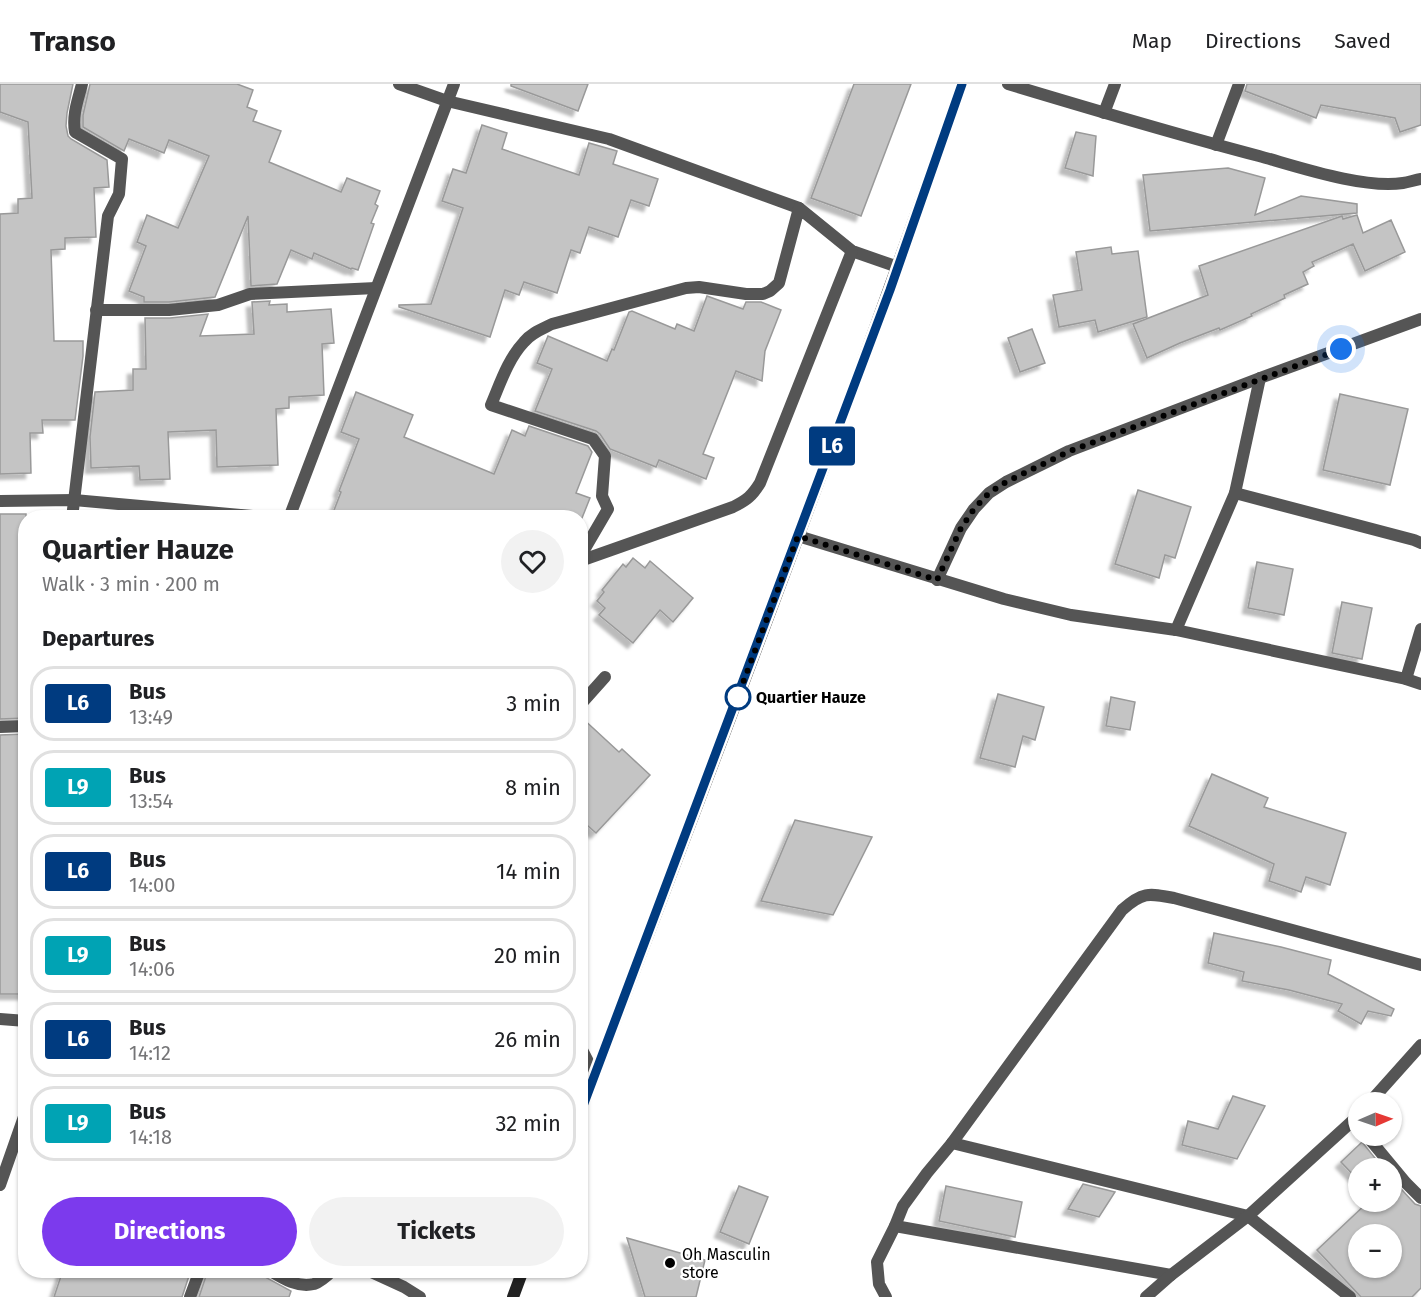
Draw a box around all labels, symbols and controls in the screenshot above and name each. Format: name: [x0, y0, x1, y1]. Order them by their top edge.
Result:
text: Transo: [30, 25, 116, 58]
text: Map: [1132, 28, 1172, 54]
text: Directions: [1205, 28, 1301, 54]
text: Saved: [1334, 28, 1391, 54]
your location: [1326, 334, 1356, 364]
line badge: L6: [805, 426, 859, 466]
text: L6: [821, 433, 843, 459]
button: heart: [501, 530, 564, 593]
text: Quartier Hauze: [42, 533, 234, 566]
text: Walk · 3 min · 200 m: [42, 572, 220, 596]
text: Departures: [42, 625, 154, 652]
text: Bus: [129, 678, 166, 705]
marker: Quartier Hauze: [725, 684, 751, 710]
place label: Quartier Hauze: [756, 688, 866, 707]
text: L6: [67, 690, 89, 716]
text: 3 min: [506, 690, 561, 717]
text: 13:49: [129, 705, 173, 729]
text: Bus: [129, 762, 166, 789]
text: L9: [67, 774, 89, 800]
text: 8 min: [505, 774, 561, 801]
text: 13:54: [129, 789, 173, 813]
text: Bus: [129, 846, 166, 873]
text: L6: [67, 858, 89, 884]
text: 14 min: [496, 858, 561, 885]
text: 14:00: [129, 873, 175, 897]
text: Bus: [129, 930, 166, 957]
text: L9: [67, 942, 89, 968]
text: 20 min: [494, 942, 561, 969]
text: 14:06: [129, 957, 175, 981]
text: Bus: [129, 1014, 166, 1041]
text: L6: [67, 1026, 89, 1052]
text: 26 min: [495, 1026, 561, 1053]
text: 14:12: [129, 1041, 171, 1065]
north arrow: [1348, 1092, 1402, 1146]
map controls: [1348, 1092, 1402, 1278]
text: Bus: [129, 1098, 166, 1125]
text: L9: [67, 1110, 89, 1136]
text: 32 min: [496, 1110, 561, 1137]
text: 14:18: [129, 1125, 172, 1149]
button: +: [1348, 1158, 1402, 1212]
button: Directions: [42, 1197, 297, 1266]
button: Tickets: [309, 1197, 564, 1266]
button: −: [1348, 1224, 1402, 1278]
place label: Oh Masculin store: [682, 1245, 771, 1282]
marker: Oh Masculin store: [663, 1256, 677, 1270]

